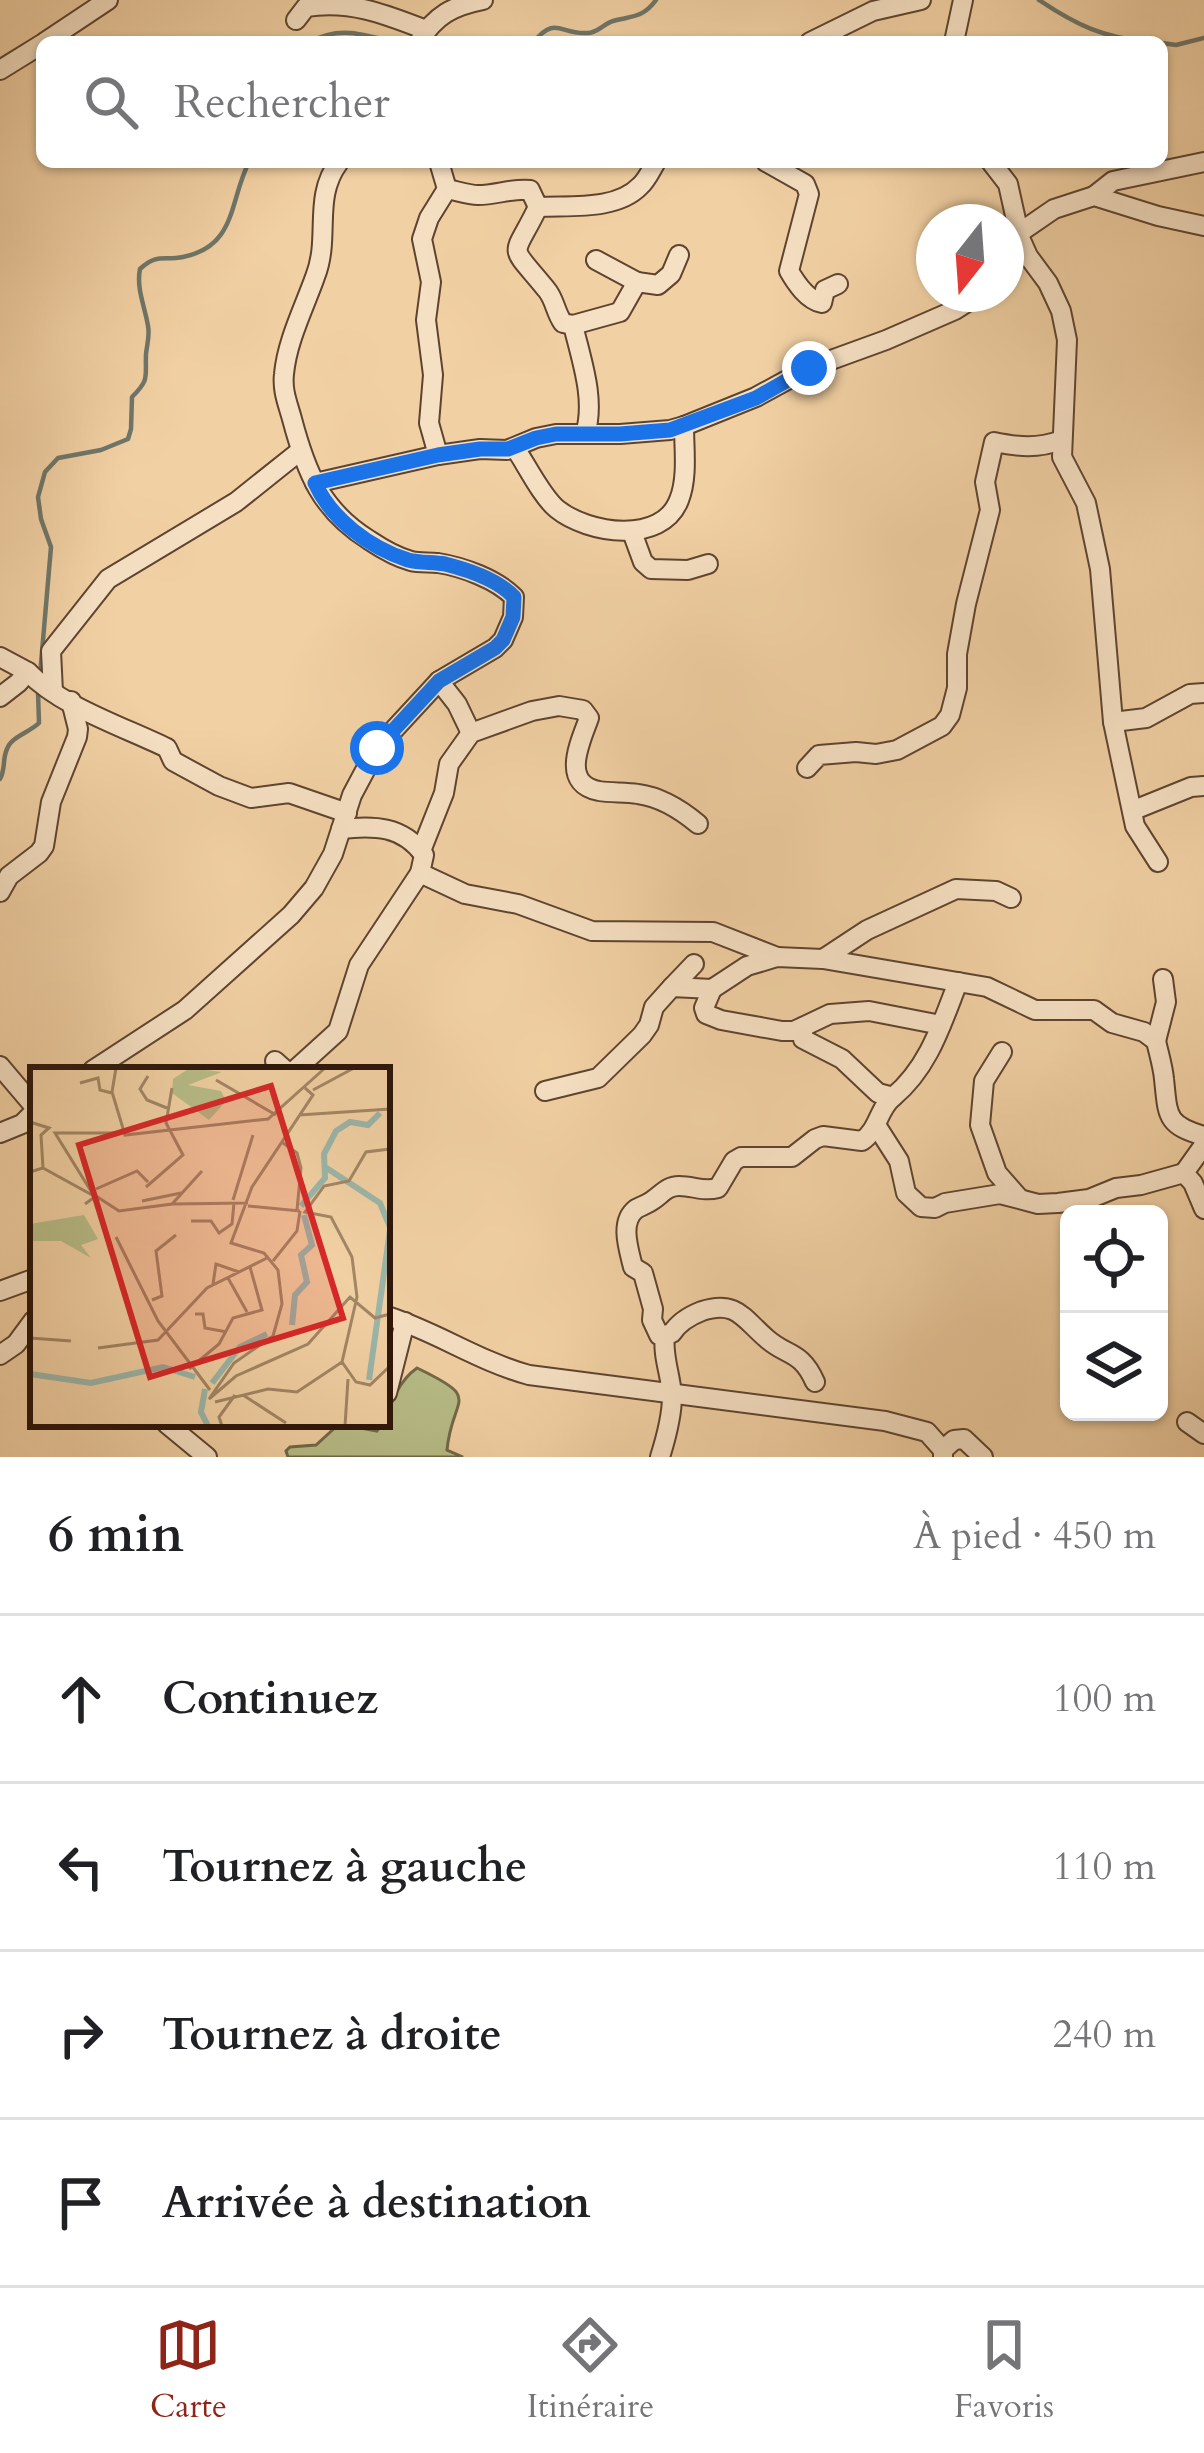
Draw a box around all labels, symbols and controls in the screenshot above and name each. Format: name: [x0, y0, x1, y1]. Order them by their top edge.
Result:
search box: [36, 36, 1168, 168]
icon: search: [78, 69, 144, 135]
text: Rechercher: [174, 72, 390, 133]
north arrow: [916, 204, 1024, 312]
route end: [782, 341, 836, 395]
route start: [350, 721, 404, 775]
inset map: [30, 1067, 390, 1427]
map controls: [1060, 1205, 1168, 1421]
button: locate: [1060, 1205, 1168, 1313]
button: layers: [1060, 1313, 1168, 1421]
text: 6 min: [48, 1500, 184, 1570]
text: À pied · 450 m: [913, 1509, 1156, 1562]
icon: ahead: [48, 1666, 114, 1732]
text: Continuez: [162, 1668, 378, 1729]
text: 100 m: [1053, 1672, 1156, 1725]
icon: left: [48, 1834, 114, 1900]
text: Tournez à gauche: [162, 1836, 527, 1897]
text: 110 m: [1053, 1840, 1156, 1893]
icon: right: [48, 2002, 114, 2068]
text: Tournez à droite: [162, 2004, 502, 2065]
text: 240 m: [1053, 2008, 1156, 2061]
icon: arrive: [48, 2170, 114, 2236]
text: Arrivée à destination: [162, 2172, 591, 2233]
tab: Carte: [150, 2312, 227, 2429]
tab: Itinéraire: [527, 2312, 654, 2429]
tab: Favoris: [954, 2312, 1054, 2429]

